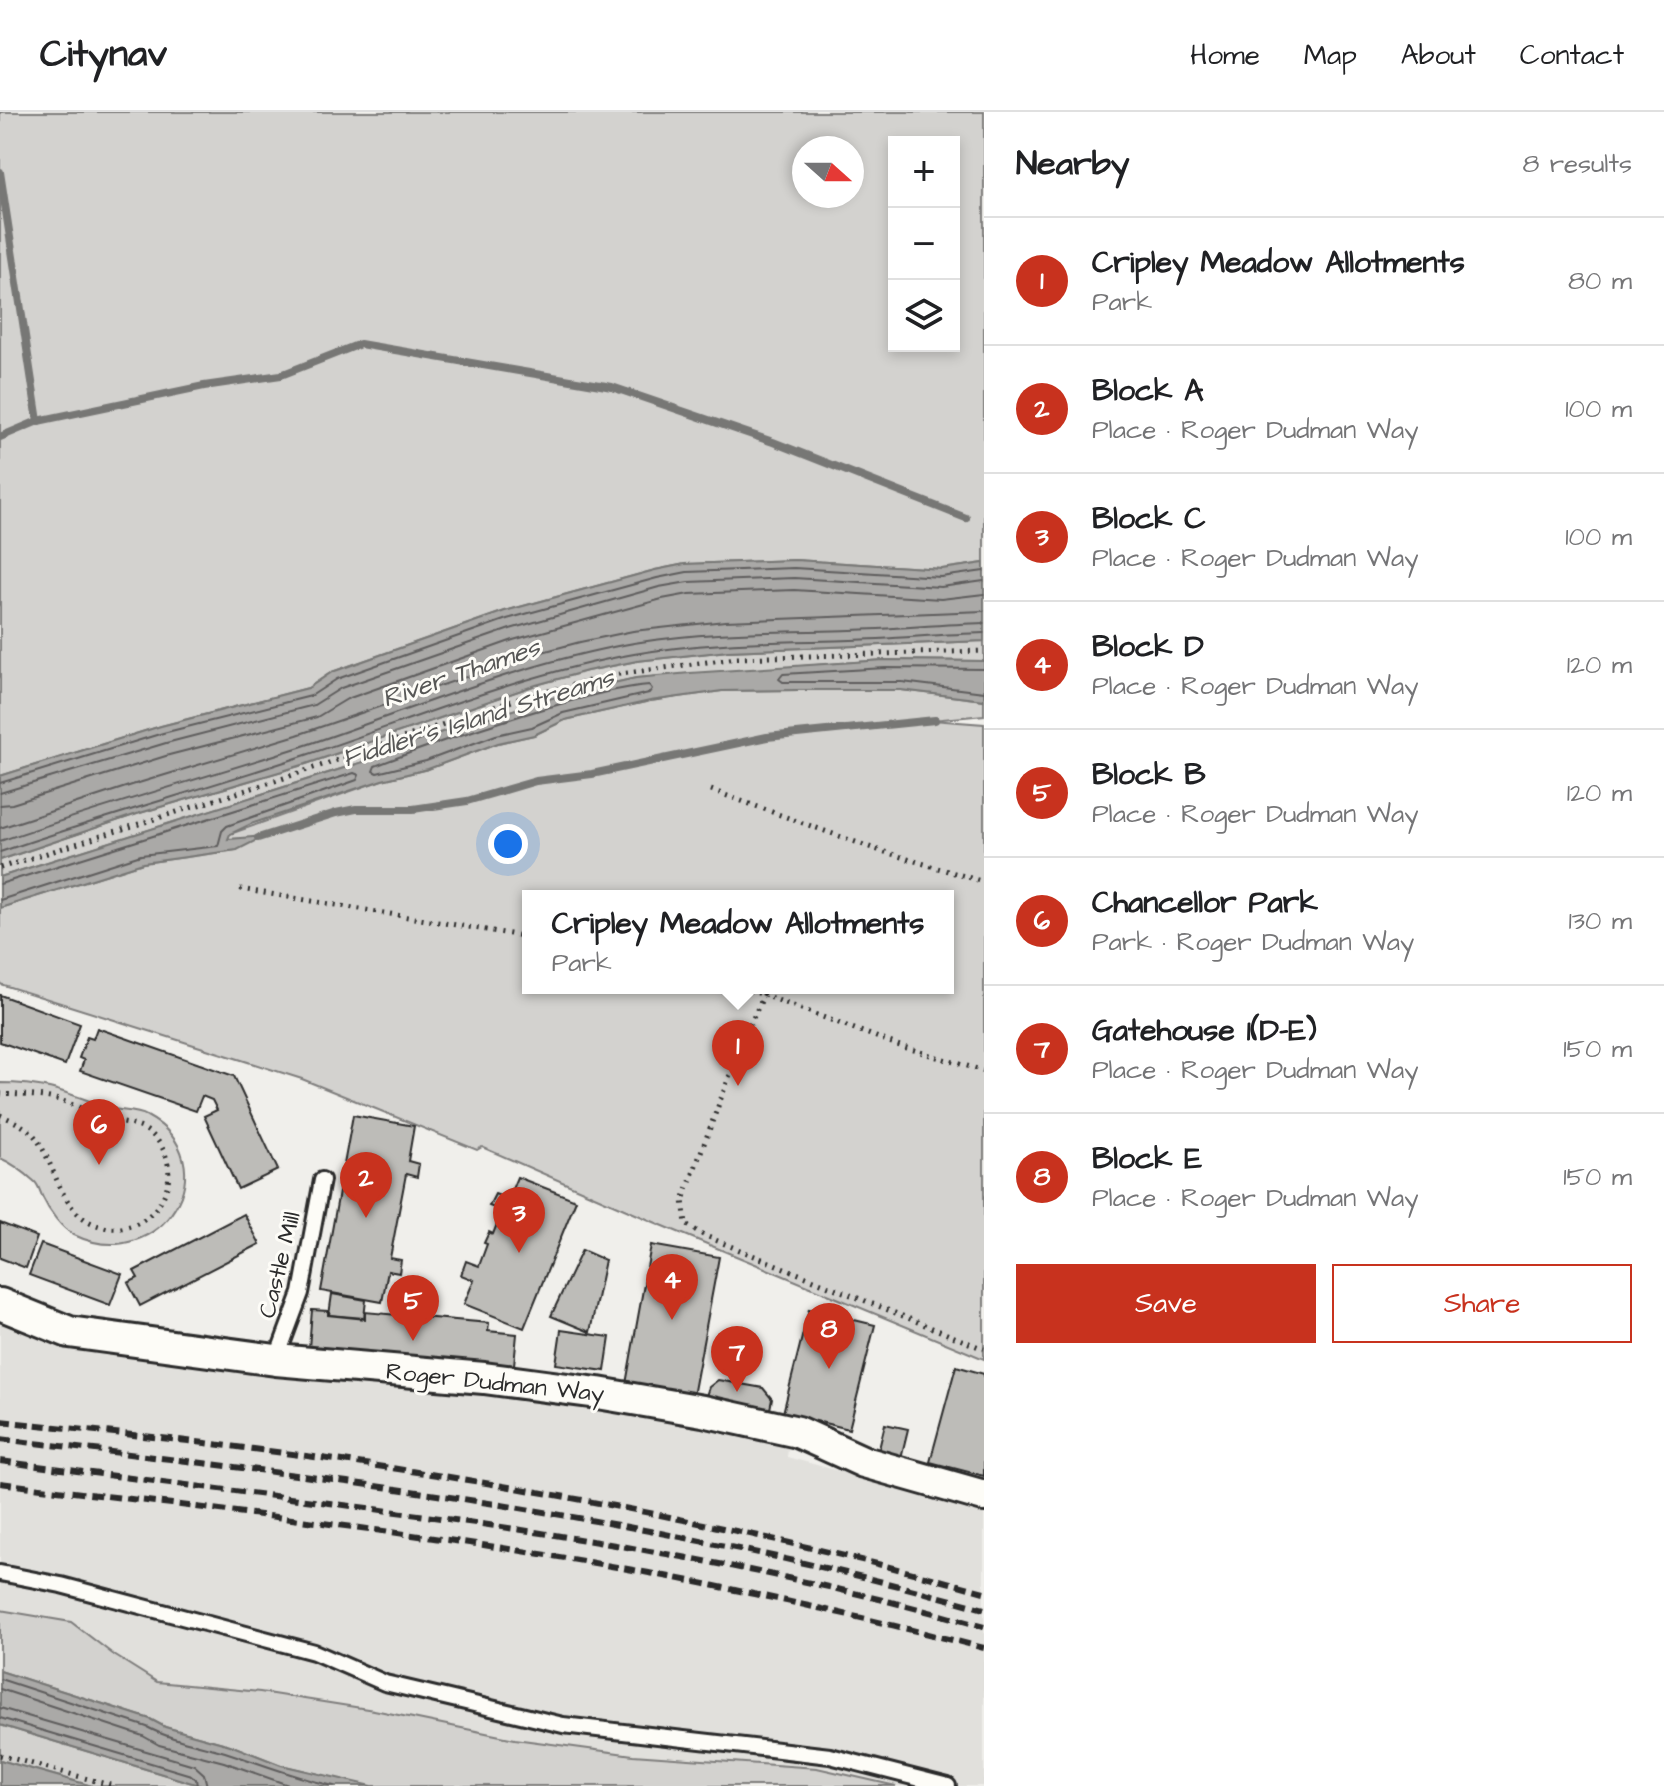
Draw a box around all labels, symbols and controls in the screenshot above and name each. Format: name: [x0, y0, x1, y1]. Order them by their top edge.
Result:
text: Citynav: [40, 29, 167, 81]
text: Home: [1190, 36, 1260, 75]
text: Map: [1304, 36, 1357, 75]
text: About: [1401, 36, 1476, 75]
text: Contact: [1520, 36, 1624, 75]
north arrow: [792, 136, 864, 208]
map controls: [888, 136, 960, 352]
button: +: [888, 136, 960, 208]
text: Nearby: [1016, 140, 1130, 188]
text: 8 results: [1522, 146, 1632, 182]
button: −: [888, 208, 960, 280]
text: Cripley Meadow Allotments: [1092, 242, 1465, 284]
text: 1: [1040, 263, 1044, 299]
text: 80 m: [1568, 263, 1632, 299]
button: layers: [888, 280, 960, 352]
text: Park: [1092, 284, 1152, 320]
text: Block A: [1092, 370, 1204, 412]
text: 2: [1035, 391, 1049, 427]
text: 100 m: [1565, 391, 1632, 427]
text: Place · Roger Dudman Way: [1092, 412, 1419, 448]
text: Block C: [1092, 498, 1206, 540]
text: 3: [1035, 519, 1049, 555]
text: 100 m: [1565, 519, 1632, 555]
text: Place · Roger Dudman Way: [1092, 540, 1419, 576]
text: Block D: [1092, 626, 1204, 668]
water label: River Thames: [377, 629, 546, 717]
text: 4: [1033, 647, 1051, 683]
text: 120 m: [1567, 647, 1632, 683]
water label: Fiddler's Island Streams: [338, 659, 620, 776]
text: Place · Roger Dudman Way: [1092, 668, 1419, 704]
text: Block B: [1092, 754, 1206, 796]
text: 5: [1033, 775, 1051, 811]
text: 120 m: [1567, 775, 1632, 811]
text: Place · Roger Dudman Way: [1092, 796, 1419, 832]
your location: [488, 824, 528, 864]
text: Chancellor Park: [1092, 882, 1318, 924]
popup: [522, 890, 954, 994]
text: Cripley Meadow Allotments: [552, 903, 924, 945]
text: 6: [1034, 903, 1050, 939]
text: 130 m: [1568, 903, 1632, 939]
text: Park · Roger Dudman Way: [1092, 924, 1414, 960]
text: Park: [552, 945, 612, 981]
text: Gatehouse 1(D-E): [1092, 1010, 1317, 1052]
pin: 1: [712, 1020, 764, 1086]
text: 7: [1034, 1031, 1050, 1067]
text: 150 m: [1563, 1031, 1632, 1067]
text: Place · Roger Dudman Way: [1092, 1052, 1419, 1088]
pin: 6: [73, 1099, 125, 1165]
text: Block E: [1092, 1138, 1202, 1180]
pin: 2: [340, 1152, 392, 1218]
text: 8: [1034, 1159, 1050, 1195]
text: 150 m: [1563, 1159, 1632, 1195]
text: Place · Roger Dudman Way: [1092, 1180, 1419, 1216]
pin: 3: [493, 1187, 545, 1253]
street label: Castle Mill: [250, 1208, 310, 1322]
pin: 4: [646, 1254, 698, 1320]
button: Save: [1016, 1264, 1316, 1343]
button: Share: [1332, 1264, 1632, 1343]
pin: 5: [387, 1275, 439, 1341]
pin: 8: [803, 1303, 855, 1369]
pin: 7: [711, 1326, 763, 1392]
street label: Roger Dudman Way: [384, 1355, 606, 1412]

